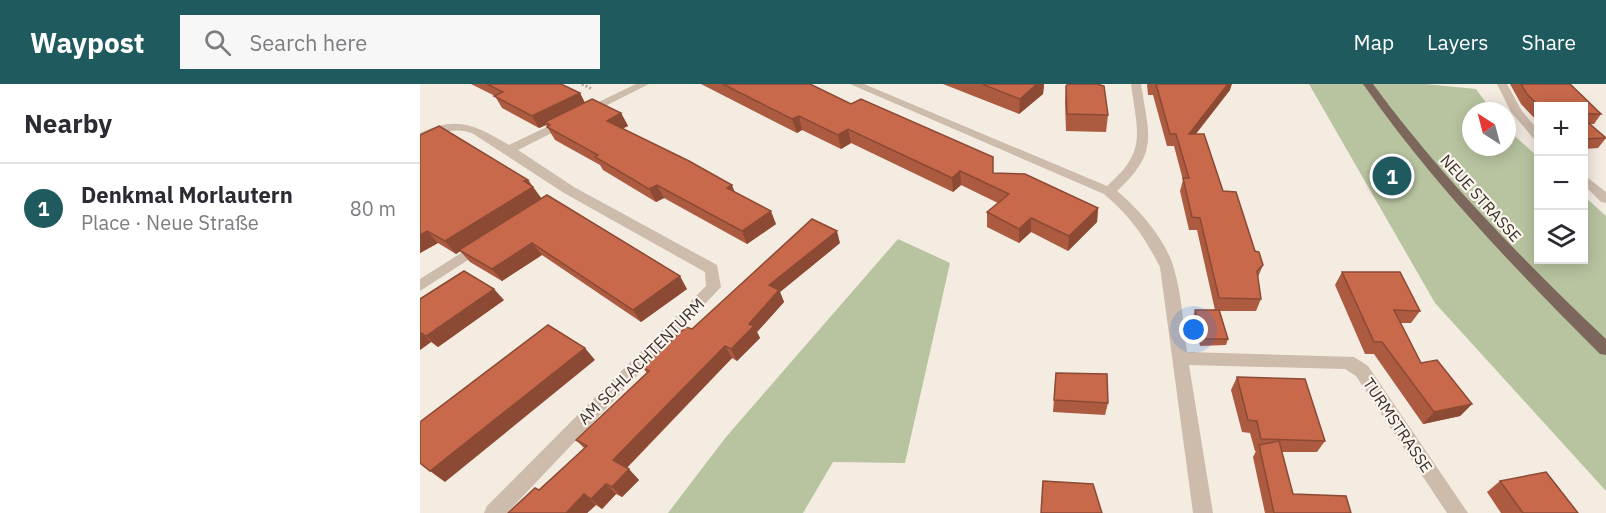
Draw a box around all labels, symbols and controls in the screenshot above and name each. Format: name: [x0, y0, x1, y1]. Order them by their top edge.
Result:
search box: [180, 15, 600, 69]
text: Waypost: [30, 24, 144, 61]
icon: search: [201, 26, 234, 59]
text: Search here: [249, 28, 367, 57]
text: Map: [1354, 28, 1394, 56]
text: Layers: [1427, 28, 1489, 56]
text: Share: [1522, 28, 1576, 56]
north arrow: [1462, 102, 1516, 156]
map controls: [1534, 102, 1588, 264]
button: +: [1534, 102, 1588, 156]
text: Nearby: [24, 106, 112, 140]
street label: NEUE STRASSE: [1436, 150, 1526, 246]
pin: 1: [1372, 154, 1412, 199]
button: −: [1534, 156, 1588, 210]
text: Denkmal Morlautern: [81, 180, 293, 209]
text: 1: [38, 195, 50, 222]
text: 80 m: [350, 195, 396, 222]
text: Place · Neue Straße: [81, 209, 259, 236]
button: layers: [1534, 210, 1588, 264]
street label: AM SCHLACHTENTURM: [574, 294, 708, 428]
your location: [1179, 315, 1208, 344]
street label: TURMSTRASSE: [1359, 374, 1437, 476]

